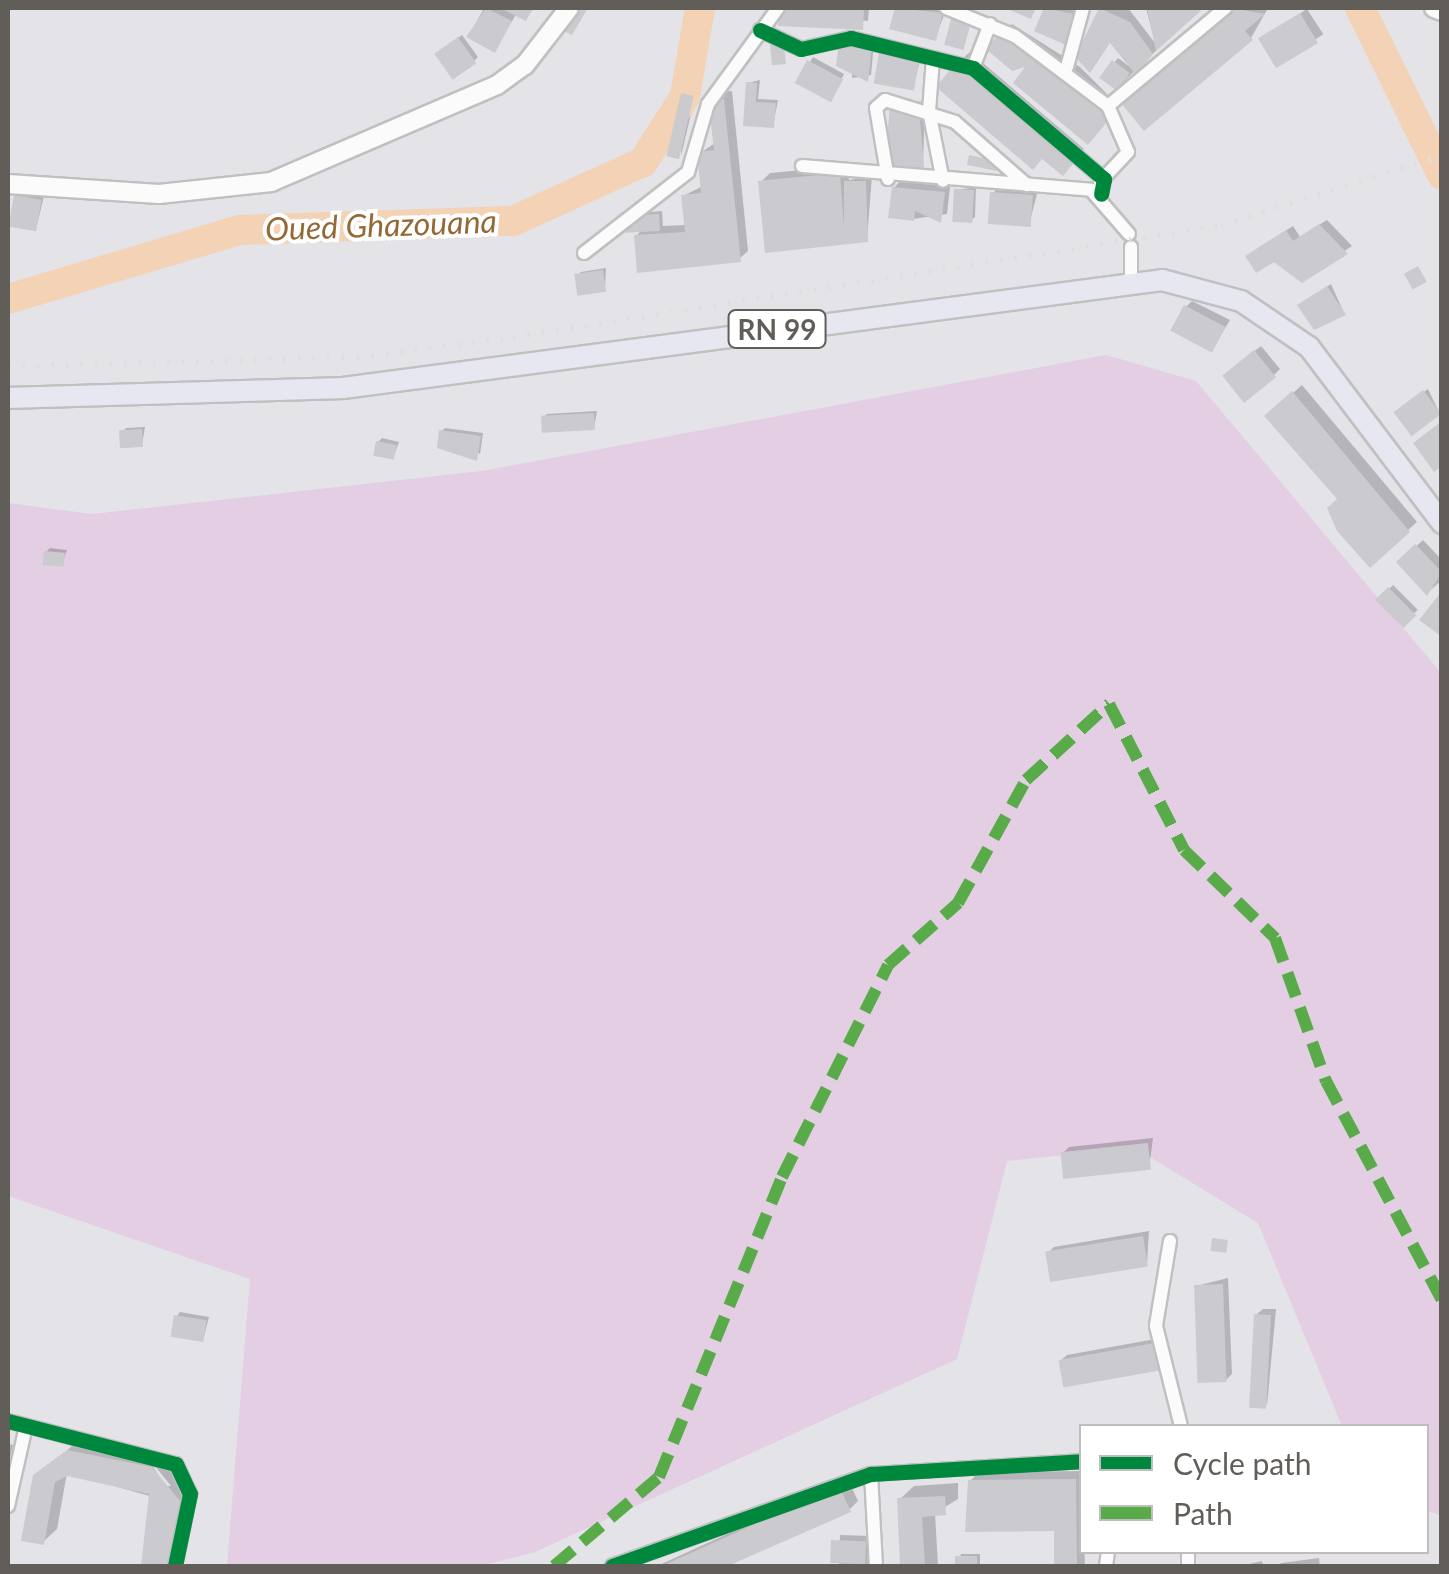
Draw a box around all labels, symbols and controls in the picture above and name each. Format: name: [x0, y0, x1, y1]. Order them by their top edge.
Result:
water label: Oued Ghazouana: [265, 202, 497, 248]
road number: RN 99: [727, 306, 827, 352]
legend: [1079, 1424, 1429, 1554]
text: Cycle path: [1173, 1445, 1312, 1481]
text: Path: [1173, 1495, 1233, 1531]

